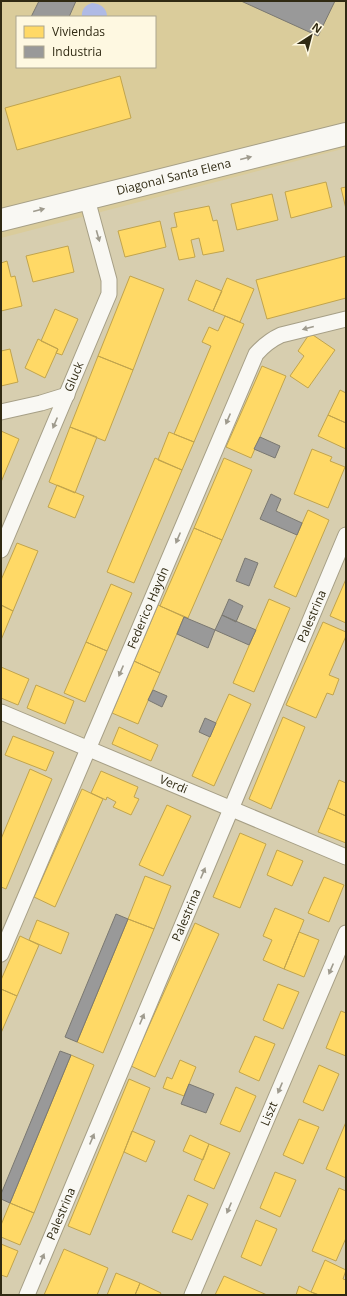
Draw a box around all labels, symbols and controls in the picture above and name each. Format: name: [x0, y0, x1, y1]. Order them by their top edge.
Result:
legend: [16, 16, 156, 68]
north arrow: [291, 16, 331, 56]
text: N: [309, 19, 325, 36]
text: Viviendas: [52, 23, 105, 40]
text: Industria: [52, 43, 102, 60]
street label: Diagonal Santa Elena: [115, 154, 233, 199]
one-way arrow: [240, 155, 253, 161]
one-way arrow: [33, 207, 45, 213]
one-way arrow: [95, 230, 101, 242]
one-way arrow: [302, 326, 314, 332]
street label: Gluck: [60, 358, 88, 394]
one-way arrow: [225, 413, 231, 425]
one-way arrow: [51, 418, 57, 430]
one-way arrow: [174, 533, 180, 545]
street label: Federico Haydn: [123, 564, 173, 651]
street label: Palestrina: [293, 587, 330, 645]
one-way arrow: [118, 665, 124, 676]
street label: Verdi: [157, 771, 190, 797]
one-way arrow: [201, 867, 207, 879]
street label: Palestrina: [167, 886, 205, 944]
one-way arrow: [327, 963, 333, 975]
one-way arrow: [140, 1013, 146, 1025]
one-way arrow: [276, 1083, 282, 1095]
street label: Liszt: [256, 1099, 281, 1128]
one-way arrow: [90, 1133, 96, 1145]
street label: Palestrina: [42, 1185, 79, 1243]
one-way arrow: [225, 1202, 231, 1214]
one-way arrow: [39, 1253, 45, 1265]

